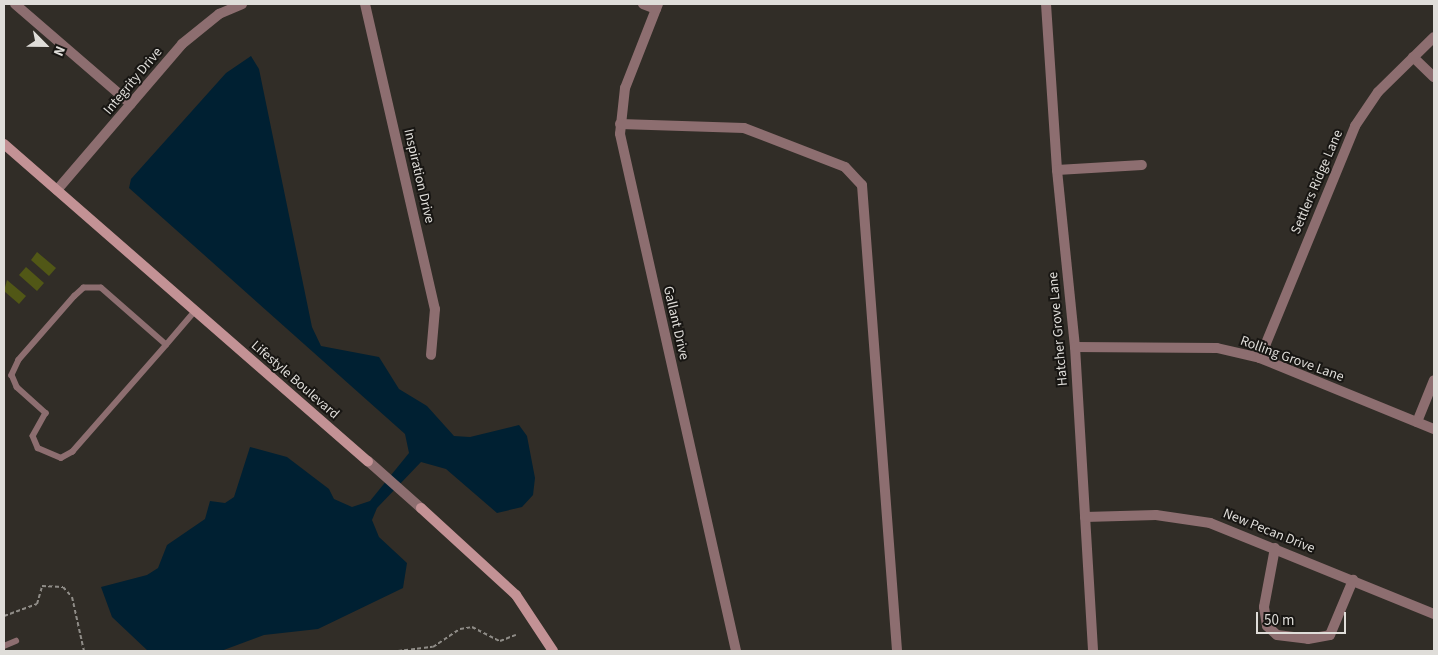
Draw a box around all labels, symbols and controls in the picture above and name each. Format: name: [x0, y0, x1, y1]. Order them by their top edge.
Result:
north arrow: [20, 20, 70, 70]
text: N: [48, 43, 70, 59]
street label: Integrity Drive: [100, 44, 166, 118]
street label: Inspiration Drive: [400, 127, 438, 225]
street label: Settlers Ridge Lane: [1287, 127, 1347, 237]
street label: Hatcher Grove Lane: [1045, 271, 1071, 387]
street label: Gallant Drive: [659, 284, 693, 362]
street label: Rolling Grove Lane: [1238, 332, 1346, 386]
street label: Lifestyle Boulevard: [248, 337, 342, 423]
street label: New Pecan Drive: [1221, 505, 1317, 557]
scale bar: [1258, 602, 1348, 634]
text: 50 m: [1264, 610, 1294, 631]

